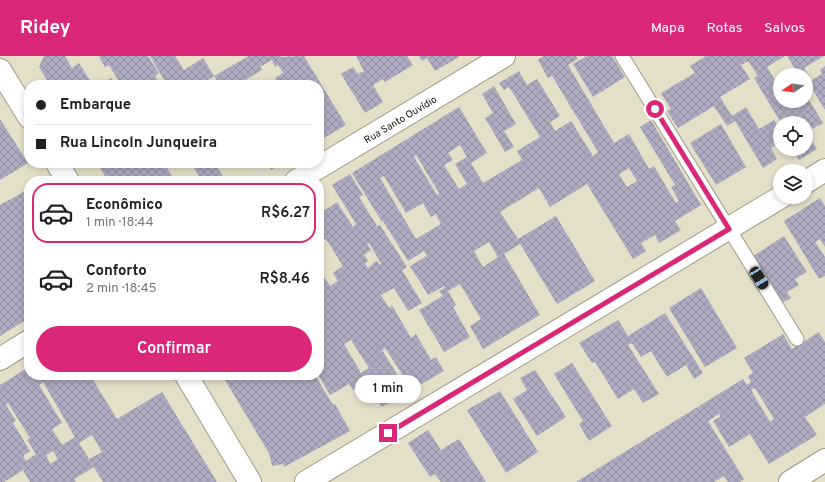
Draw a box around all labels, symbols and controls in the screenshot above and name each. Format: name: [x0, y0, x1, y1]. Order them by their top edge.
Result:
text: Ridey: [20, 16, 70, 40]
text: Mapa: [651, 20, 685, 37]
text: Rotas: [707, 20, 742, 37]
text: Salvos: [764, 20, 805, 37]
north arrow: [773, 68, 813, 108]
map controls: [773, 68, 813, 204]
street label: Rua Santo Ouvídio: [362, 93, 440, 147]
text: Embarque: [60, 96, 131, 115]
route start: [646, 100, 664, 118]
button: locate: [773, 116, 813, 156]
text: Rua Lincoln Junqueira: [60, 134, 217, 153]
button: layers: [773, 164, 813, 204]
icon: car: [38, 195, 74, 231]
text: Econômico: [86, 196, 163, 215]
text: R$6.27: [261, 204, 310, 223]
text: 1 min · 18:44: [86, 215, 154, 231]
icon: car: [38, 261, 74, 297]
text: Conforto: [86, 262, 147, 281]
car: [748, 265, 770, 291]
text: R$8.46: [259, 270, 310, 289]
text: 2 min · 18:45: [86, 281, 157, 297]
button: Confirmar: [36, 326, 312, 372]
callout: 1 min: [355, 375, 421, 403]
text: 1 min: [373, 381, 403, 397]
route end: [379, 424, 397, 442]

